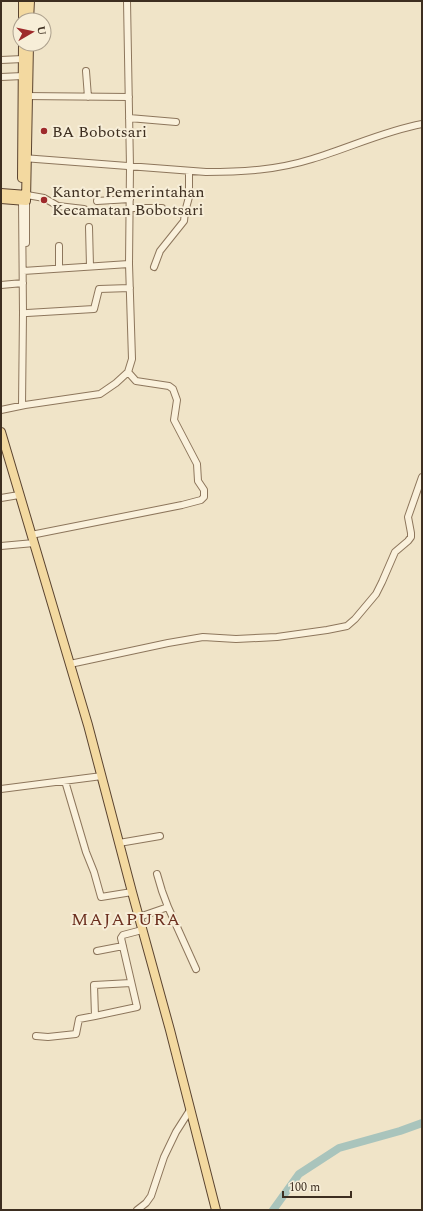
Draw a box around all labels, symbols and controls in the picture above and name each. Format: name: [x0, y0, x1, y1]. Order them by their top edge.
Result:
north arrow: [12, 12, 52, 52]
text: U: [32, 25, 50, 36]
place label: BA Bobotsari: [52, 120, 147, 144]
marker: BA Bobotsari: [39, 126, 49, 136]
place label: Kantor Pemerintahan Kecamatan Bobotsari: [52, 180, 205, 222]
marker: Kantor Pemerintahan Kecamatan Bobotsari: [39, 195, 49, 205]
district label: MAJAPURA: [71, 906, 181, 933]
scale bar: [283, 1173, 351, 1199]
text: 100 m: [289, 1178, 320, 1197]

